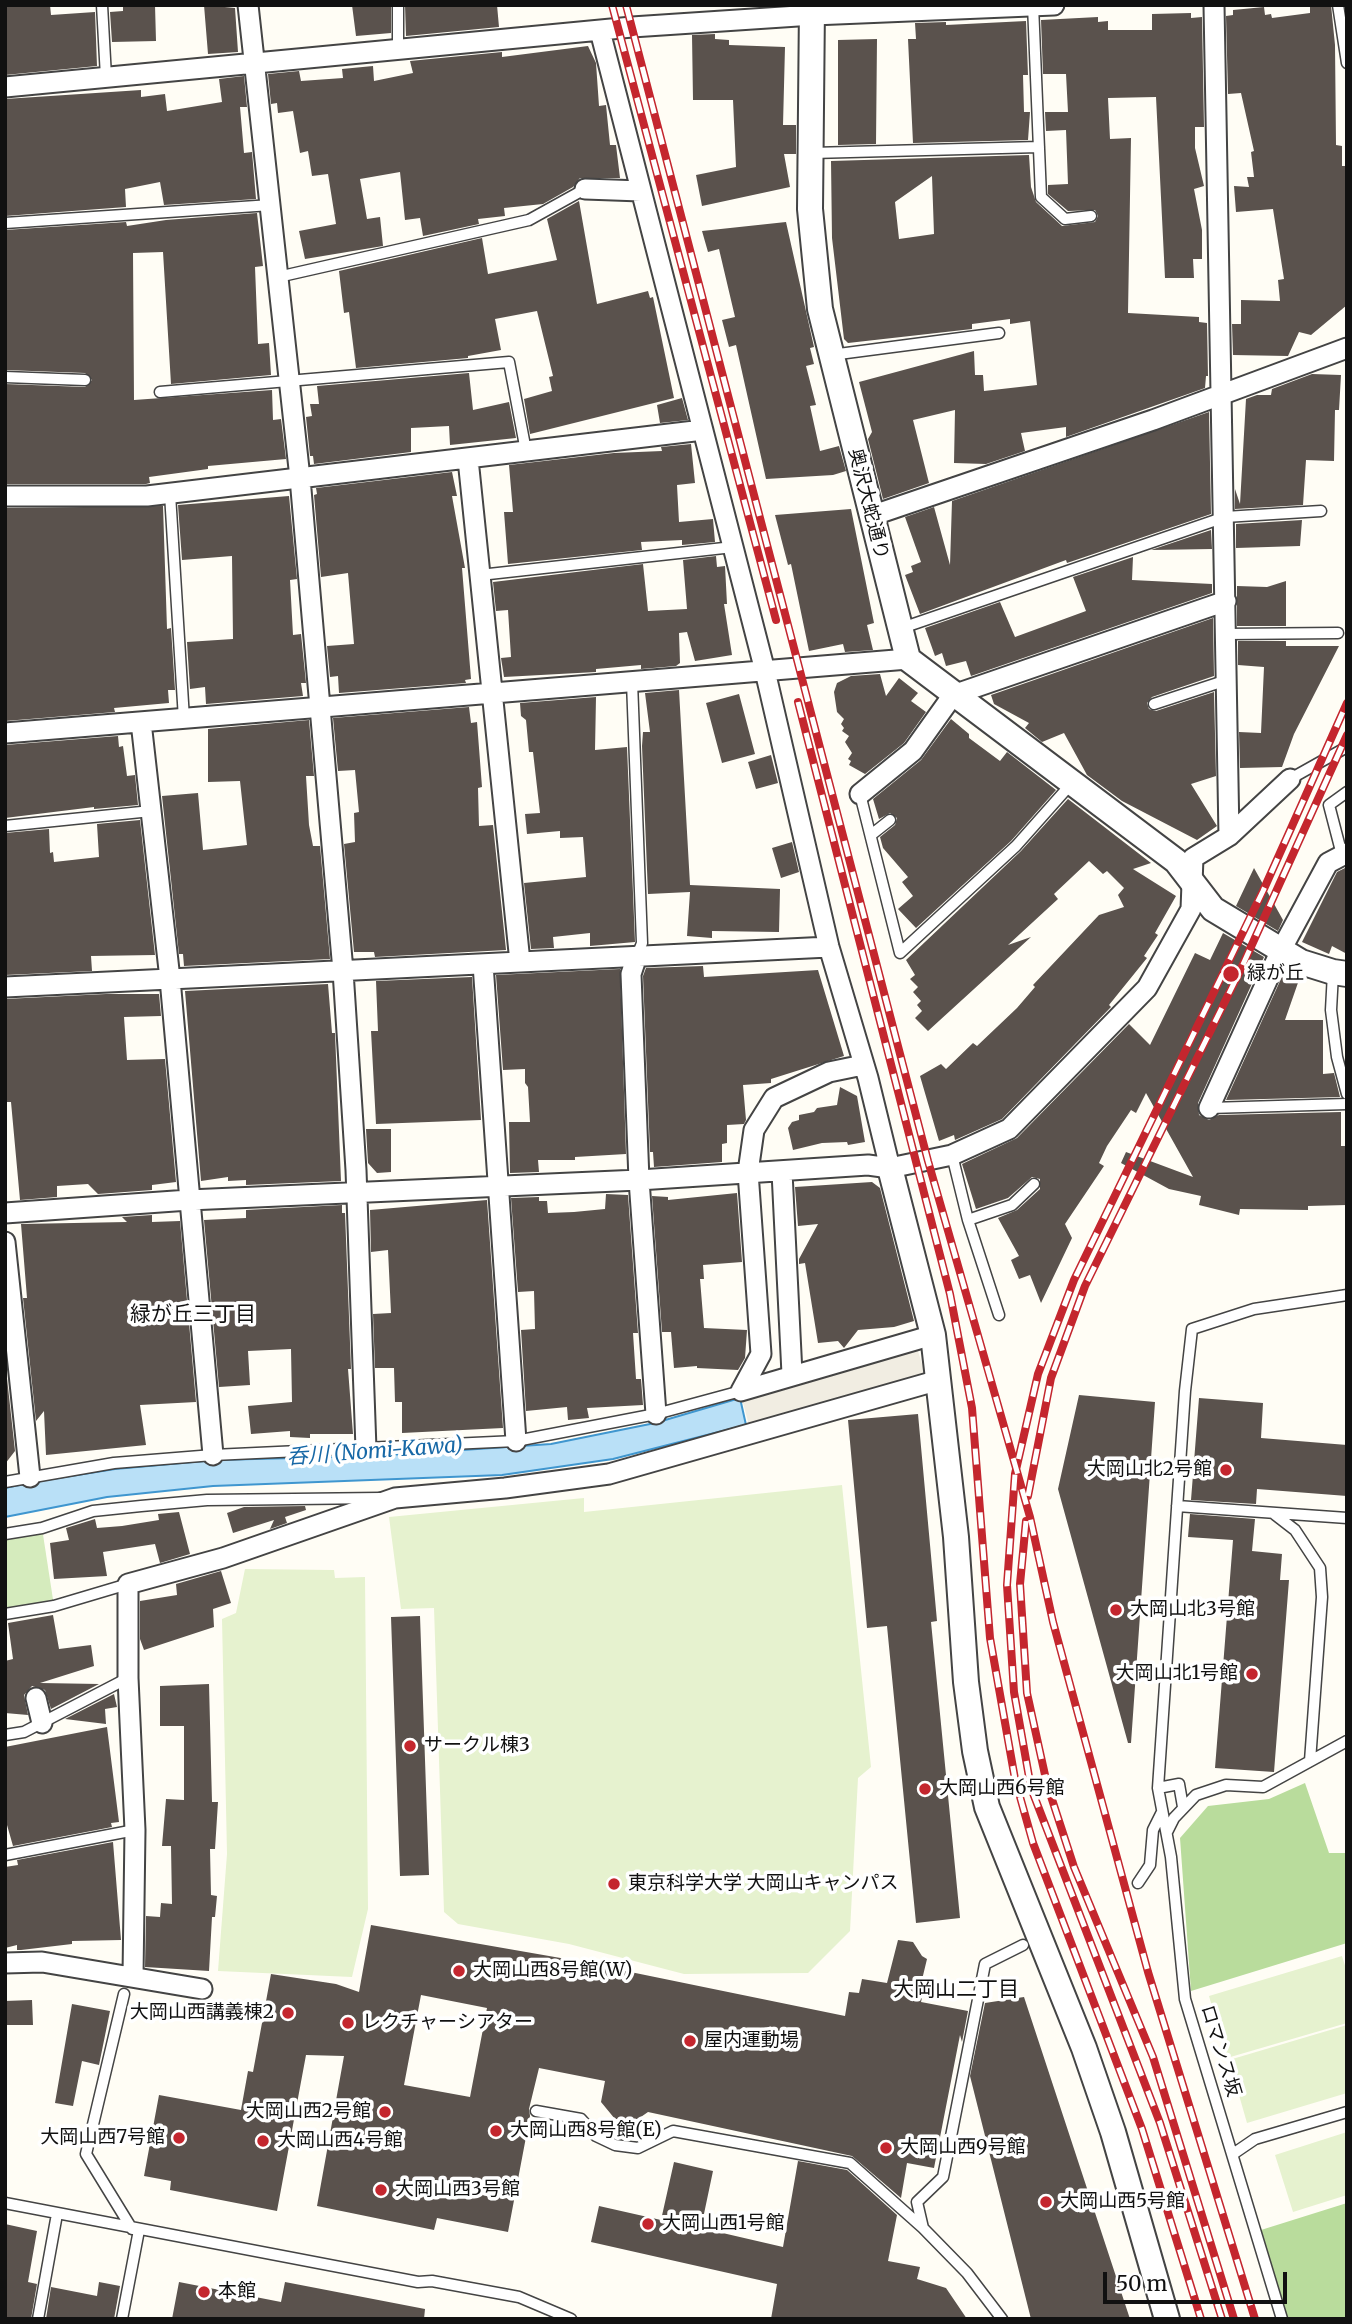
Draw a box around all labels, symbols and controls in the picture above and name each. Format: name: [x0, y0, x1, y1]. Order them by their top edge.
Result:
street label: 奥沢大蛇通り: [843, 446, 893, 562]
place label: 緑が丘: [1247, 963, 1304, 985]
marker: 緑が丘: [1221, 964, 1241, 984]
district label: 緑が丘三丁目: [130, 1302, 256, 1328]
water label: 呑川 (Nomi-Kawa): [286, 1433, 464, 1471]
place label: 大岡山北2号館: [1087, 1459, 1212, 1481]
marker: 大岡山北2号館: [1218, 1462, 1234, 1478]
place label: 大岡山北3号館: [1130, 1599, 1255, 1621]
marker: 大岡山北3号館: [1108, 1602, 1124, 1618]
place label: 大岡山北1号館: [1115, 1663, 1238, 1685]
marker: 大岡山北1号館: [1244, 1666, 1260, 1682]
place label: サークル棟3: [424, 1735, 530, 1757]
marker: サークル棟3: [402, 1738, 418, 1754]
place label: 大岡山西6号館: [939, 1778, 1064, 1800]
marker: 大岡山西6号館: [917, 1781, 933, 1797]
place label: 東京科学大学 大岡山キャンパス: [628, 1873, 899, 1895]
marker: 東京科学大学 大岡山キャンパス: [606, 1876, 622, 1892]
place label: 大岡山西8号館(W): [473, 1960, 633, 1982]
marker: 大岡山西8号館(W): [451, 1963, 467, 1979]
district label: 大岡山二丁目: [893, 1977, 1019, 2003]
place label: 大岡山西講義棟2: [130, 2002, 274, 2024]
street label: ロマンス坂: [1195, 2002, 1245, 2100]
marker: 大岡山西講義棟2: [280, 2005, 296, 2021]
place label: レクチャーシアター: [362, 2012, 533, 2034]
marker: レクチャーシアター: [340, 2015, 356, 2031]
place label: 屋内運動場: [704, 2030, 799, 2052]
marker: 屋内運動場: [682, 2033, 698, 2049]
place label: 大岡山西2号館: [246, 2101, 371, 2123]
marker: 大岡山西2号館: [377, 2104, 393, 2120]
place label: 大岡山西8号館(E): [510, 2120, 662, 2142]
marker: 大岡山西8号館(E): [488, 2123, 504, 2139]
place label: 大岡山西7号館: [40, 2127, 165, 2149]
marker: 大岡山西7号館: [171, 2130, 187, 2146]
place label: 大岡山西4号館: [277, 2130, 403, 2152]
marker: 大岡山西4号館: [255, 2133, 271, 2149]
place label: 大岡山西9号館: [900, 2137, 1026, 2159]
marker: 大岡山西9号館: [878, 2140, 894, 2156]
place label: 大岡山西3号館: [395, 2179, 520, 2201]
marker: 大岡山西3号館: [373, 2182, 389, 2198]
place label: 大岡山西5号館: [1060, 2191, 1185, 2213]
marker: 大岡山西5号館: [1038, 2194, 1054, 2210]
place label: 大岡山西1号館: [662, 2213, 785, 2235]
marker: 大岡山西1号館: [640, 2216, 656, 2232]
scale bar: [1107, 2258, 1291, 2302]
text: 50 m: [1116, 2270, 1167, 2297]
place label: 本館: [218, 2281, 256, 2303]
marker: 本館: [196, 2284, 212, 2300]

